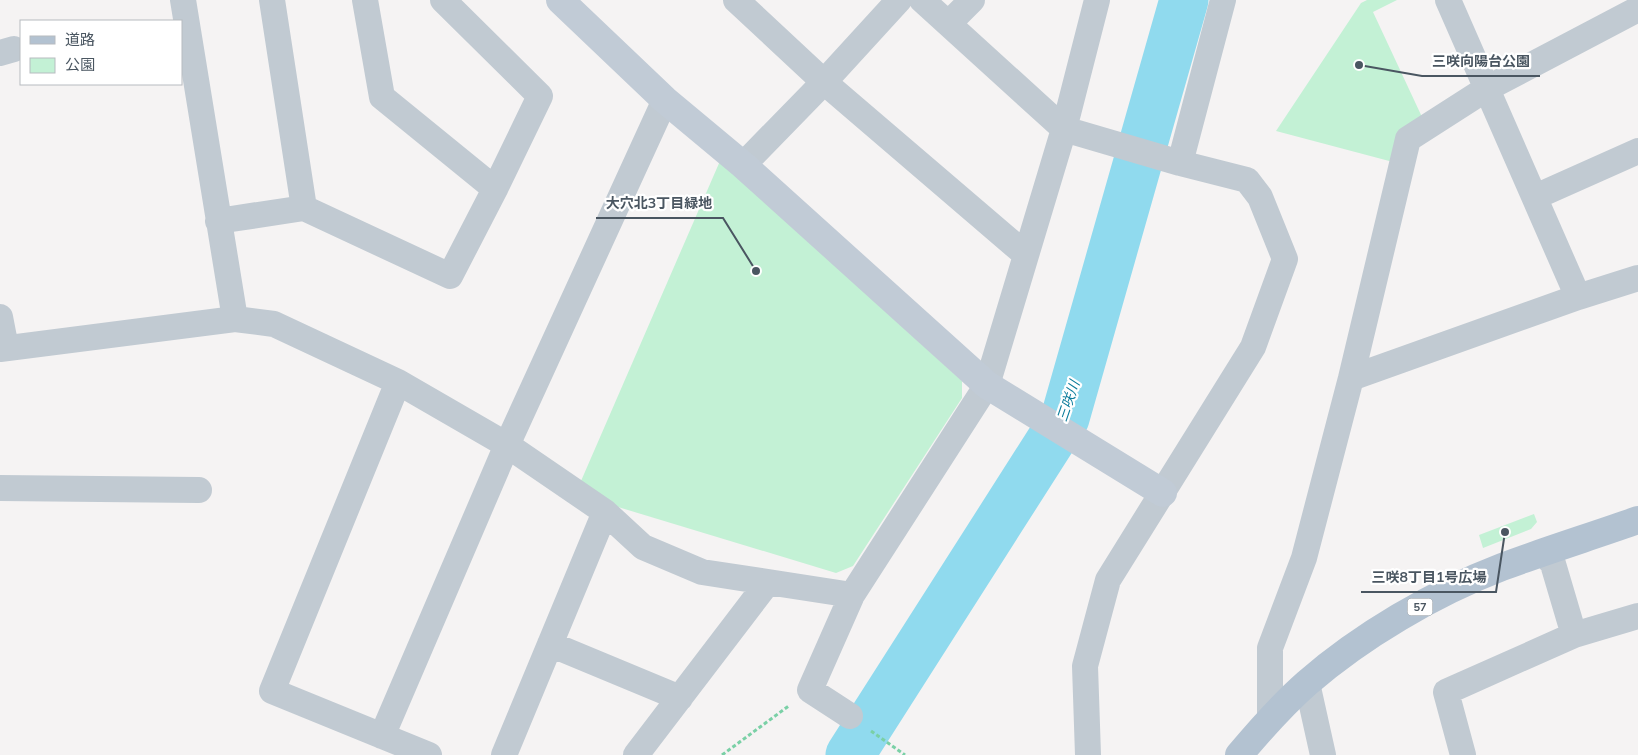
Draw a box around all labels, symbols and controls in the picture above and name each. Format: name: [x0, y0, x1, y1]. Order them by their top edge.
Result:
legend: [20, 20, 182, 85]
text: 道路: [65, 30, 95, 49]
callout: 三咲向陽台公園: [1422, 47, 1540, 76]
text: 三咲向陽台公園: [1432, 52, 1530, 70]
text: 公園: [65, 55, 95, 74]
callout: 大穴北3丁目緑地: [596, 189, 723, 218]
text: 大穴北3丁目緑地: [606, 194, 712, 212]
water label: 三咲川: [1053, 376, 1084, 424]
callout: 三咲8丁目1号広場: [1361, 563, 1496, 592]
text: 三咲8丁目1号広場: [1372, 568, 1486, 586]
road number: 57: [1408, 598, 1432, 616]

